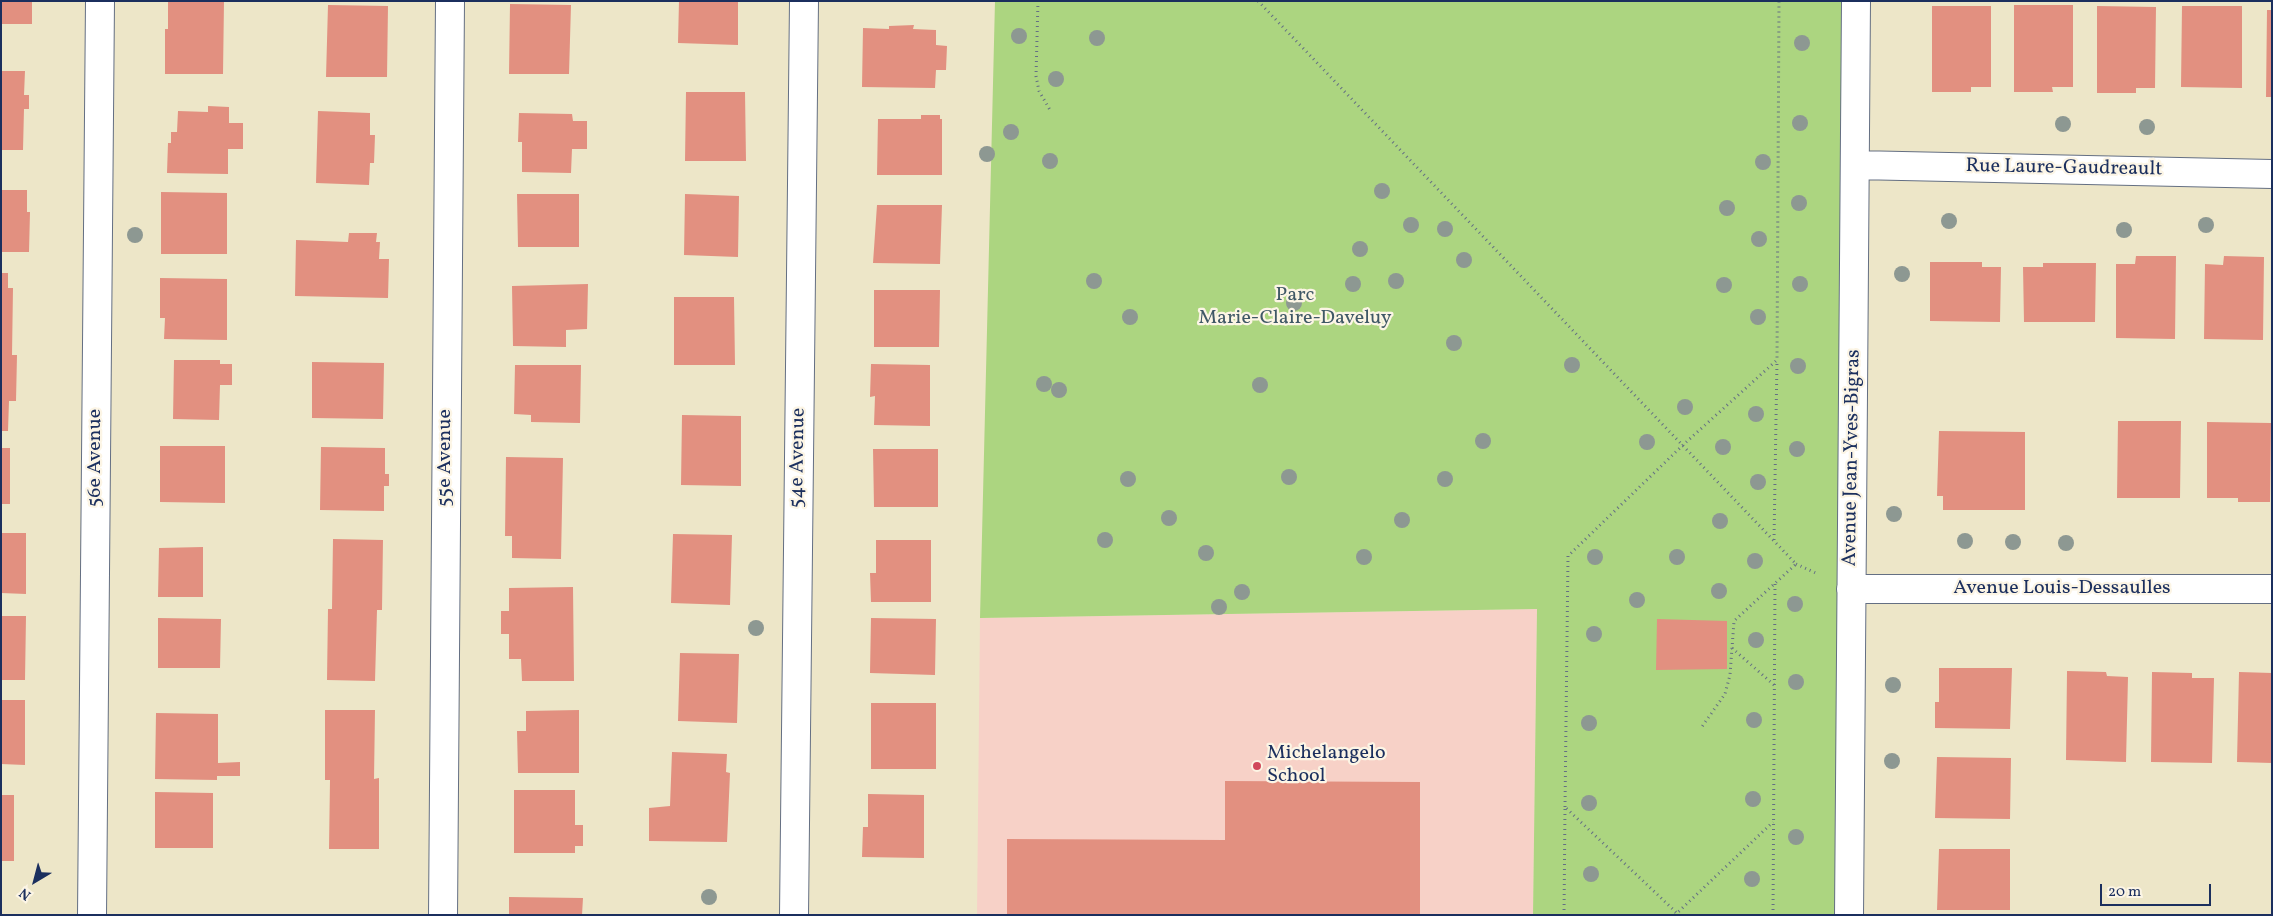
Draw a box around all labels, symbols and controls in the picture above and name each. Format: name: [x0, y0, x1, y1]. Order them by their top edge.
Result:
street label: Rue Laure-Gaudreault: [1965, 155, 2163, 183]
park label: Parc Marie-Claire-Daveluy: [1198, 284, 1392, 331]
street label: Avenue Jean-Yves-Bigras: [1839, 349, 1867, 567]
street label: 54e Avenue: [786, 408, 812, 508]
street label: 56e Avenue: [84, 409, 108, 507]
street label: 55e Avenue: [434, 409, 458, 507]
street label: Avenue Louis-Dessaulles: [1953, 577, 2171, 601]
place label: Michelangelo School: [1267, 742, 1386, 789]
marker: Michelangelo School: [1251, 760, 1263, 772]
north arrow: [10, 856, 60, 906]
scale bar: [2103, 874, 2214, 906]
text: 20 m: [2108, 882, 2141, 903]
text: N: [16, 883, 35, 904]

